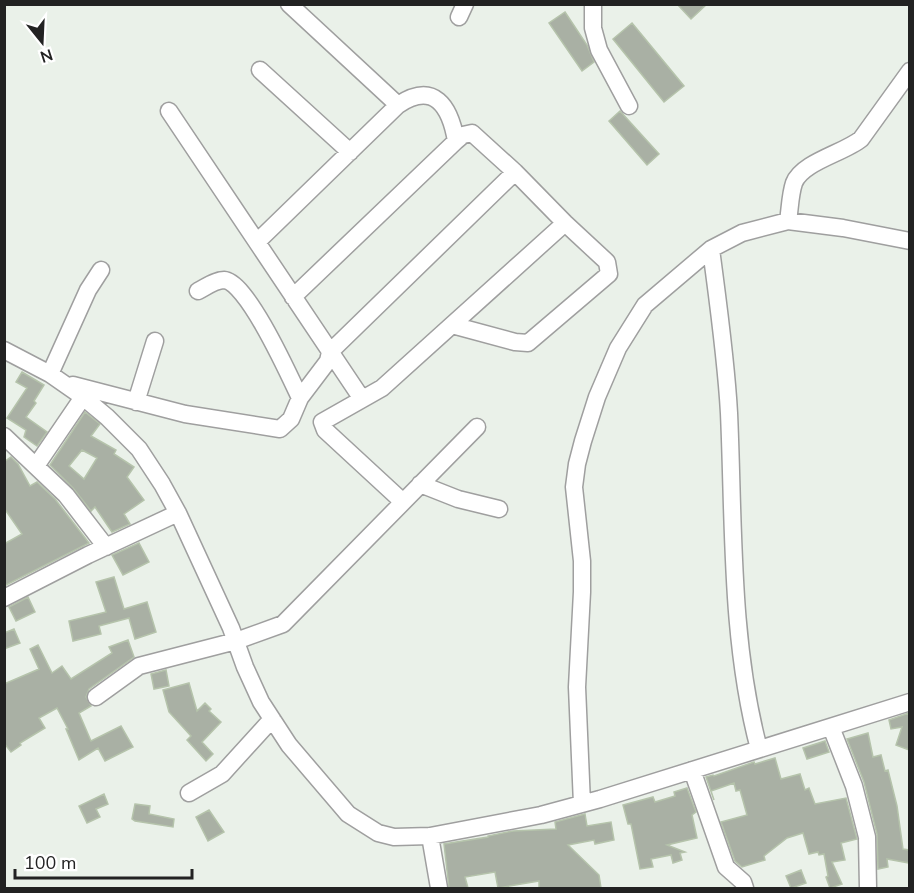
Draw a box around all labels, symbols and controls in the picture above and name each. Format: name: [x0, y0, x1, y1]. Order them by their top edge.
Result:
north arrow: [12, 12, 72, 72]
text: N: [37, 43, 55, 68]
scale bar: [15, 842, 192, 880]
text: 100 m: [24, 851, 76, 875]

